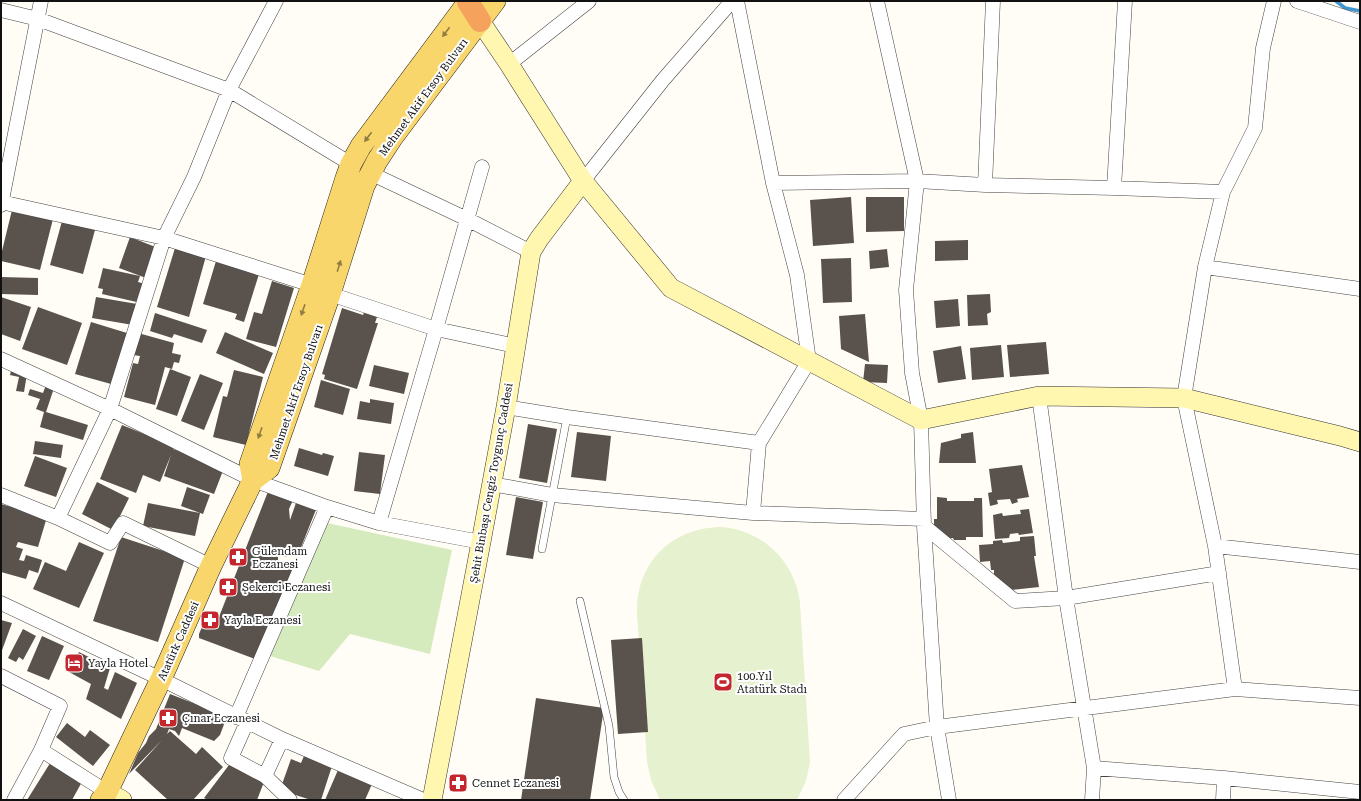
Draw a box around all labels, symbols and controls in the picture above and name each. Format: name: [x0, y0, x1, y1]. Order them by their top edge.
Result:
one-way arrow: [441, 27, 450, 38]
street label: Mehmet Akif Ersoy Bulvarı: [376, 36, 471, 159]
one-way arrow: [364, 131, 372, 142]
one-way arrow: [336, 259, 342, 271]
one-way arrow: [300, 304, 306, 316]
street label: Mehmet Akif Ersoy Bulvarı: [267, 322, 326, 461]
street label: Şehit Binbaşı Cengiz Toygunç Caddesi: [467, 382, 516, 584]
one-way arrow: [257, 427, 263, 439]
place label: Gülendam Eczanesi: [252, 545, 307, 571]
pharmacy icon: Gülendam Eczanesi: [227, 546, 249, 568]
pharmacy icon: Şekerci Eczanesi: [217, 576, 239, 598]
place label: Şekerci Eczanesi: [242, 581, 331, 594]
street label: Atatürk Caddesi: [155, 599, 202, 683]
pharmacy icon: Yayla Eczanesi: [199, 609, 221, 631]
place label: Yayla Eczanesi: [224, 614, 302, 627]
hotel icon: Yayla Hotel: [63, 652, 85, 674]
place label: Yayla Hotel: [88, 657, 149, 670]
place label: 100.Yıl Atatürk Stadı: [737, 670, 807, 696]
sports icon: 100.Yıl Atatürk Stadı: [712, 671, 734, 693]
pharmacy icon: Çınar Eczanesi: [157, 707, 179, 729]
place label: Çınar Eczanesi: [182, 712, 261, 725]
pharmacy icon: Cennet Eczanesi: [447, 772, 469, 794]
place label: Cennet Eczanesi: [472, 777, 560, 790]

